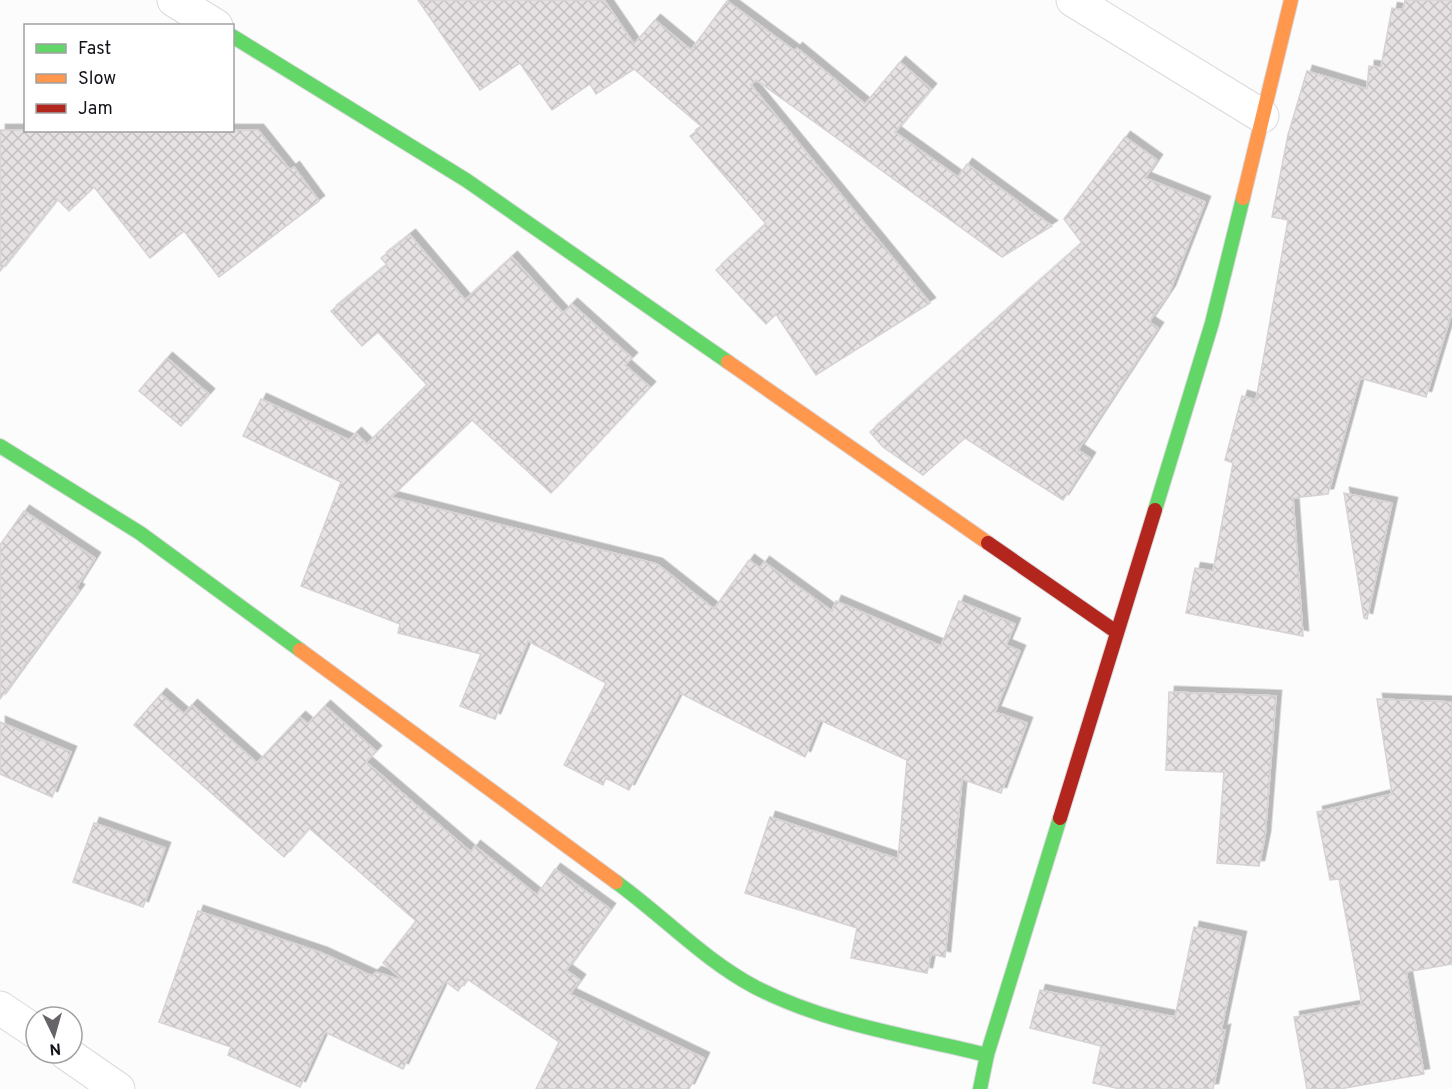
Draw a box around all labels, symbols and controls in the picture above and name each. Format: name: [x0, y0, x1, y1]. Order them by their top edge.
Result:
legend: [24, 24, 234, 132]
text: Fast: [78, 38, 111, 61]
text: Slow: [78, 68, 116, 91]
text: Jam: [78, 98, 113, 121]
north arrow: [24, 1005, 84, 1065]
text: N: [49, 1037, 62, 1058]

